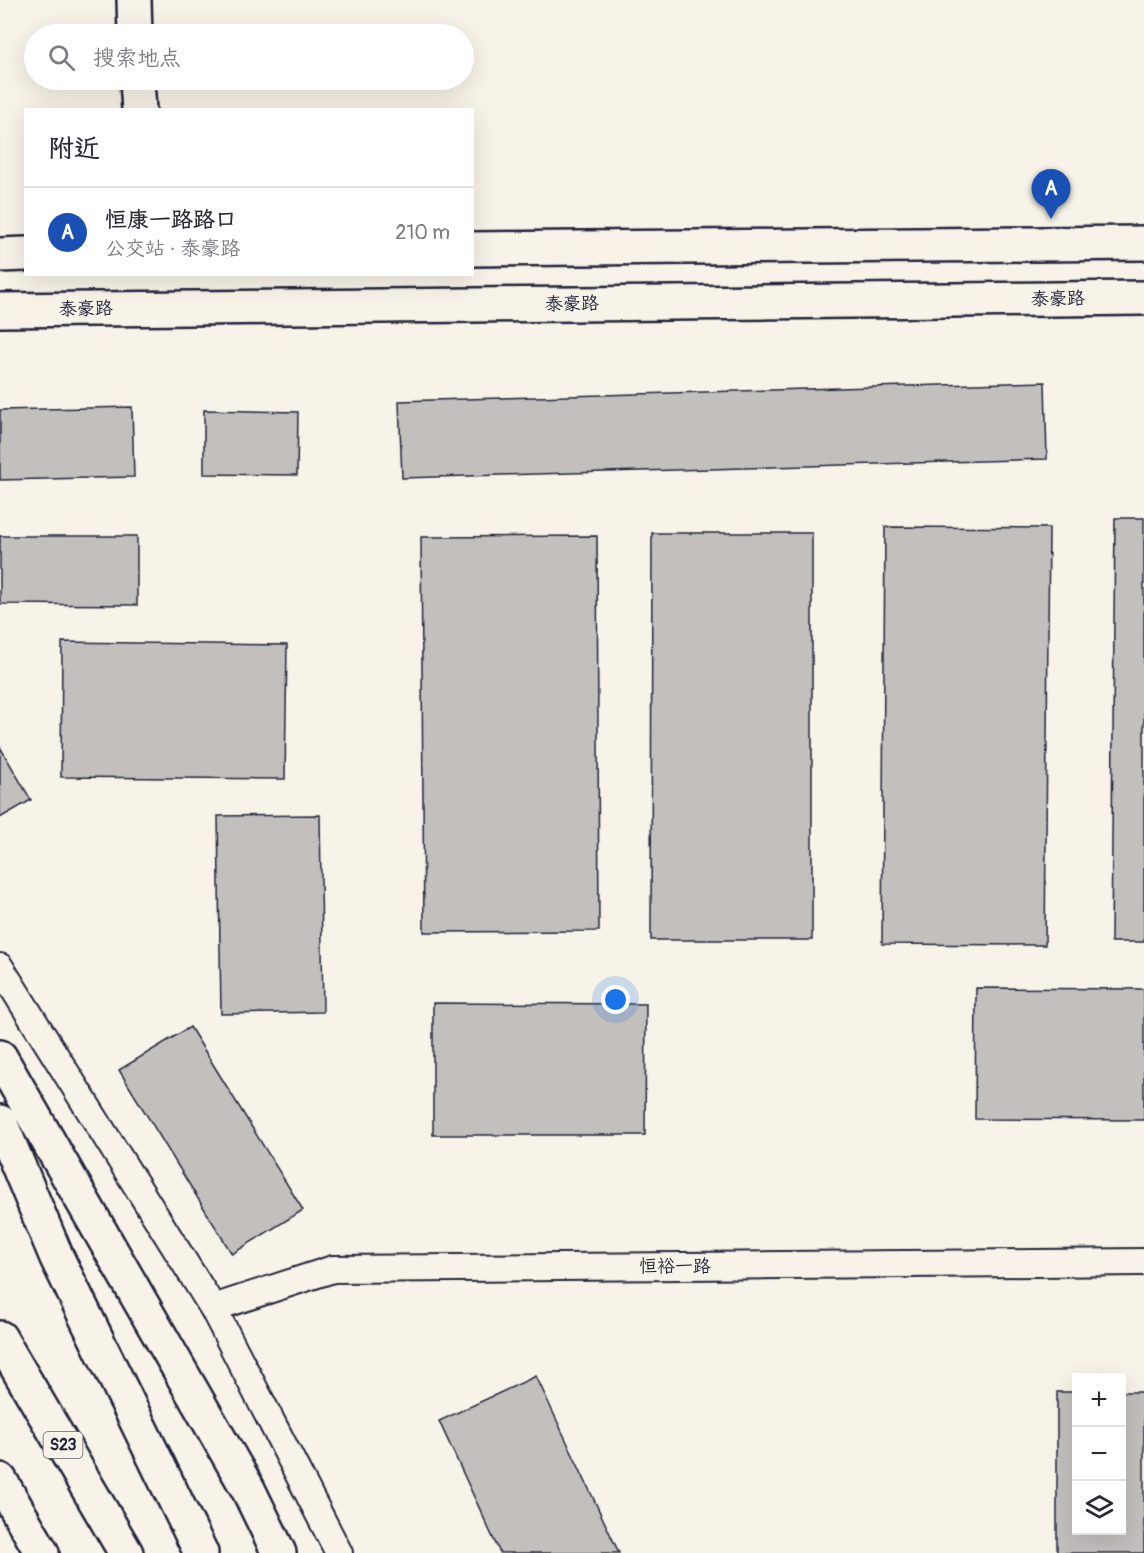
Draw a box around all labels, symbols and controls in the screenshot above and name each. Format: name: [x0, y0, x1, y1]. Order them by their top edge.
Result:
search box: [24, 24, 474, 90]
icon: search: [45, 41, 78, 74]
text: 搜索地点: [93, 44, 181, 72]
text: 附近: [48, 133, 100, 165]
pin: A: [1032, 170, 1070, 219]
text: 恒康一路路口: [105, 206, 237, 234]
text: A: [61, 220, 74, 245]
text: 210 m: [395, 220, 450, 245]
text: 公交站 · 泰豪路: [105, 236, 240, 261]
street label: 泰豪路: [1031, 287, 1085, 311]
street label: 泰豪路: [545, 292, 599, 316]
street label: 泰豪路: [59, 297, 113, 321]
your location: [601, 985, 630, 1014]
street label: 恒裕一路: [639, 1255, 711, 1278]
map controls: [1072, 1373, 1126, 1535]
button: +: [1072, 1373, 1126, 1427]
button: −: [1072, 1427, 1126, 1481]
road number: S23: [44, 1432, 82, 1458]
button: layers: [1072, 1481, 1126, 1535]

